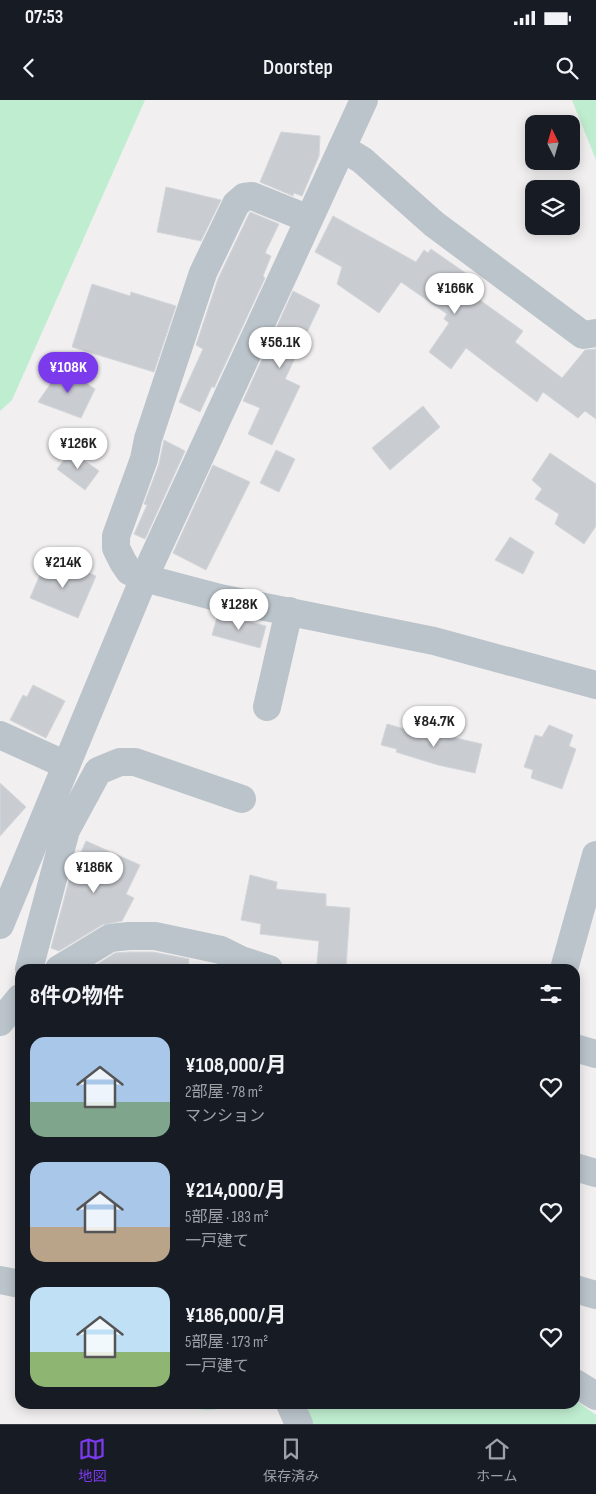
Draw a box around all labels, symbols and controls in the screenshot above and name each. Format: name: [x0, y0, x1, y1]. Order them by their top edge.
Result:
text: 07:53: [25, 6, 63, 29]
icon: back: [15, 54, 43, 82]
text: Doorstep: [263, 54, 333, 81]
icon: search: [553, 54, 581, 82]
north arrow: [525, 115, 580, 170]
map controls: [525, 115, 580, 235]
button: layers: [525, 180, 580, 235]
pin: ¥166K: [420, 272, 490, 315]
text: ¥166K: [436, 279, 474, 298]
pin: ¥56.1K: [239, 326, 321, 369]
text: ¥56.1K: [260, 333, 300, 352]
pin: ¥108K: [33, 352, 103, 394]
text: ¥108K: [49, 358, 87, 377]
pin: ¥126K: [43, 428, 113, 470]
text: ¥126K: [59, 434, 97, 453]
pin: ¥214K: [28, 546, 98, 589]
text: ¥214K: [45, 553, 81, 572]
pin: ¥128K: [204, 588, 274, 631]
text: ¥128K: [220, 595, 258, 614]
pin: ¥84.7K: [393, 706, 475, 748]
text: ¥84.7K: [413, 712, 455, 731]
pin: ¥186K: [59, 852, 129, 894]
text: ¥186K: [75, 858, 113, 877]
icon: filters: [537, 980, 565, 1008]
text: 8件の物件: [30, 984, 124, 1009]
text: ¥108,000/月: [185, 1053, 287, 1078]
icon: home: [70, 1057, 130, 1117]
icon: heart: [537, 1073, 565, 1101]
text: 2部屋 · 78 m²: [185, 1083, 263, 1102]
text: マンション: [185, 1107, 265, 1126]
text: ¥214,000/月: [185, 1178, 286, 1203]
icon: home: [70, 1182, 130, 1242]
icon: heart: [537, 1198, 565, 1226]
text: 5部屋 · 183 m²: [185, 1208, 269, 1227]
text: 一戸建て: [185, 1232, 249, 1251]
text: ¥186,000/月: [185, 1303, 286, 1328]
icon: home: [70, 1307, 130, 1367]
icon: heart: [537, 1323, 565, 1351]
text: 5部屋 · 173 m²: [185, 1333, 268, 1352]
text: 一戸建て: [185, 1357, 249, 1376]
tab: 地図: [78, 1435, 106, 1485]
tab: 保存済み: [263, 1435, 319, 1485]
tab: ホーム: [476, 1435, 518, 1485]

